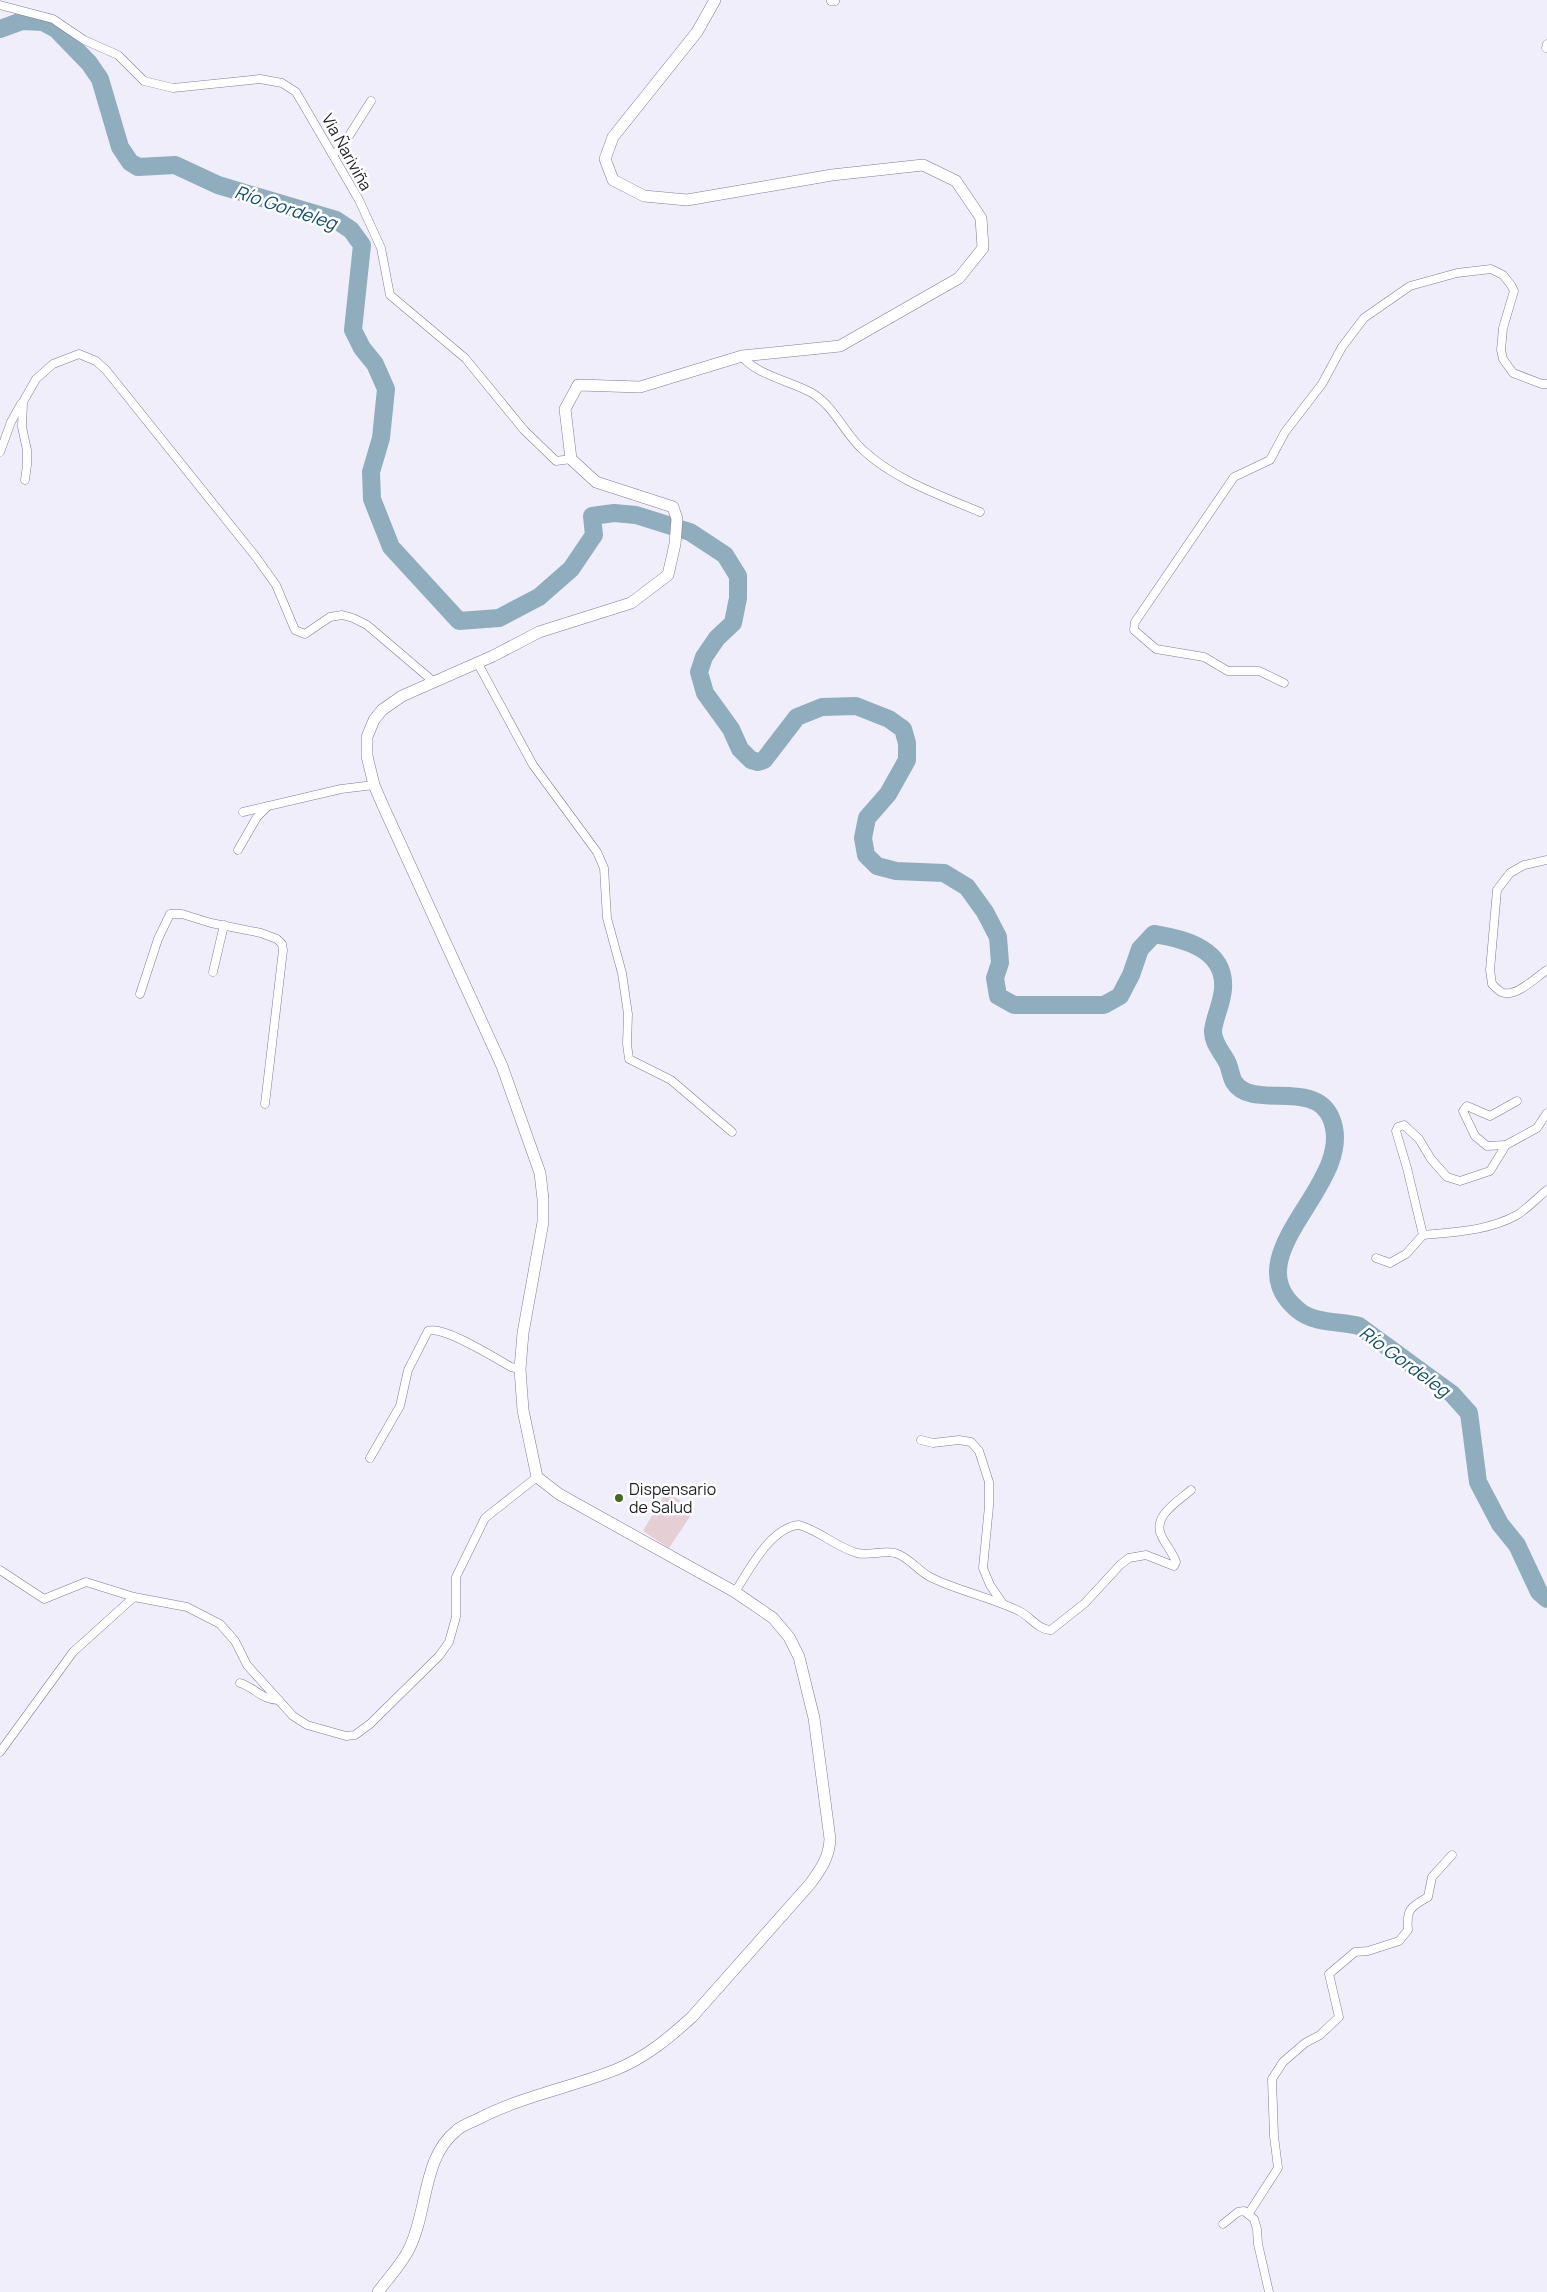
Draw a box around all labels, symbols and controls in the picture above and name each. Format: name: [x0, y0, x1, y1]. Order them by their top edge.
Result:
street label: Via Ñariviña: [317, 110, 377, 194]
water label: Río Gordeleg: [232, 179, 341, 235]
water label: Río Gordeleg: [1355, 1320, 1456, 1403]
place label: Dispensario de Salud: [629, 1478, 716, 1518]
marker: Dispensario de Salud: [613, 1492, 625, 1504]

